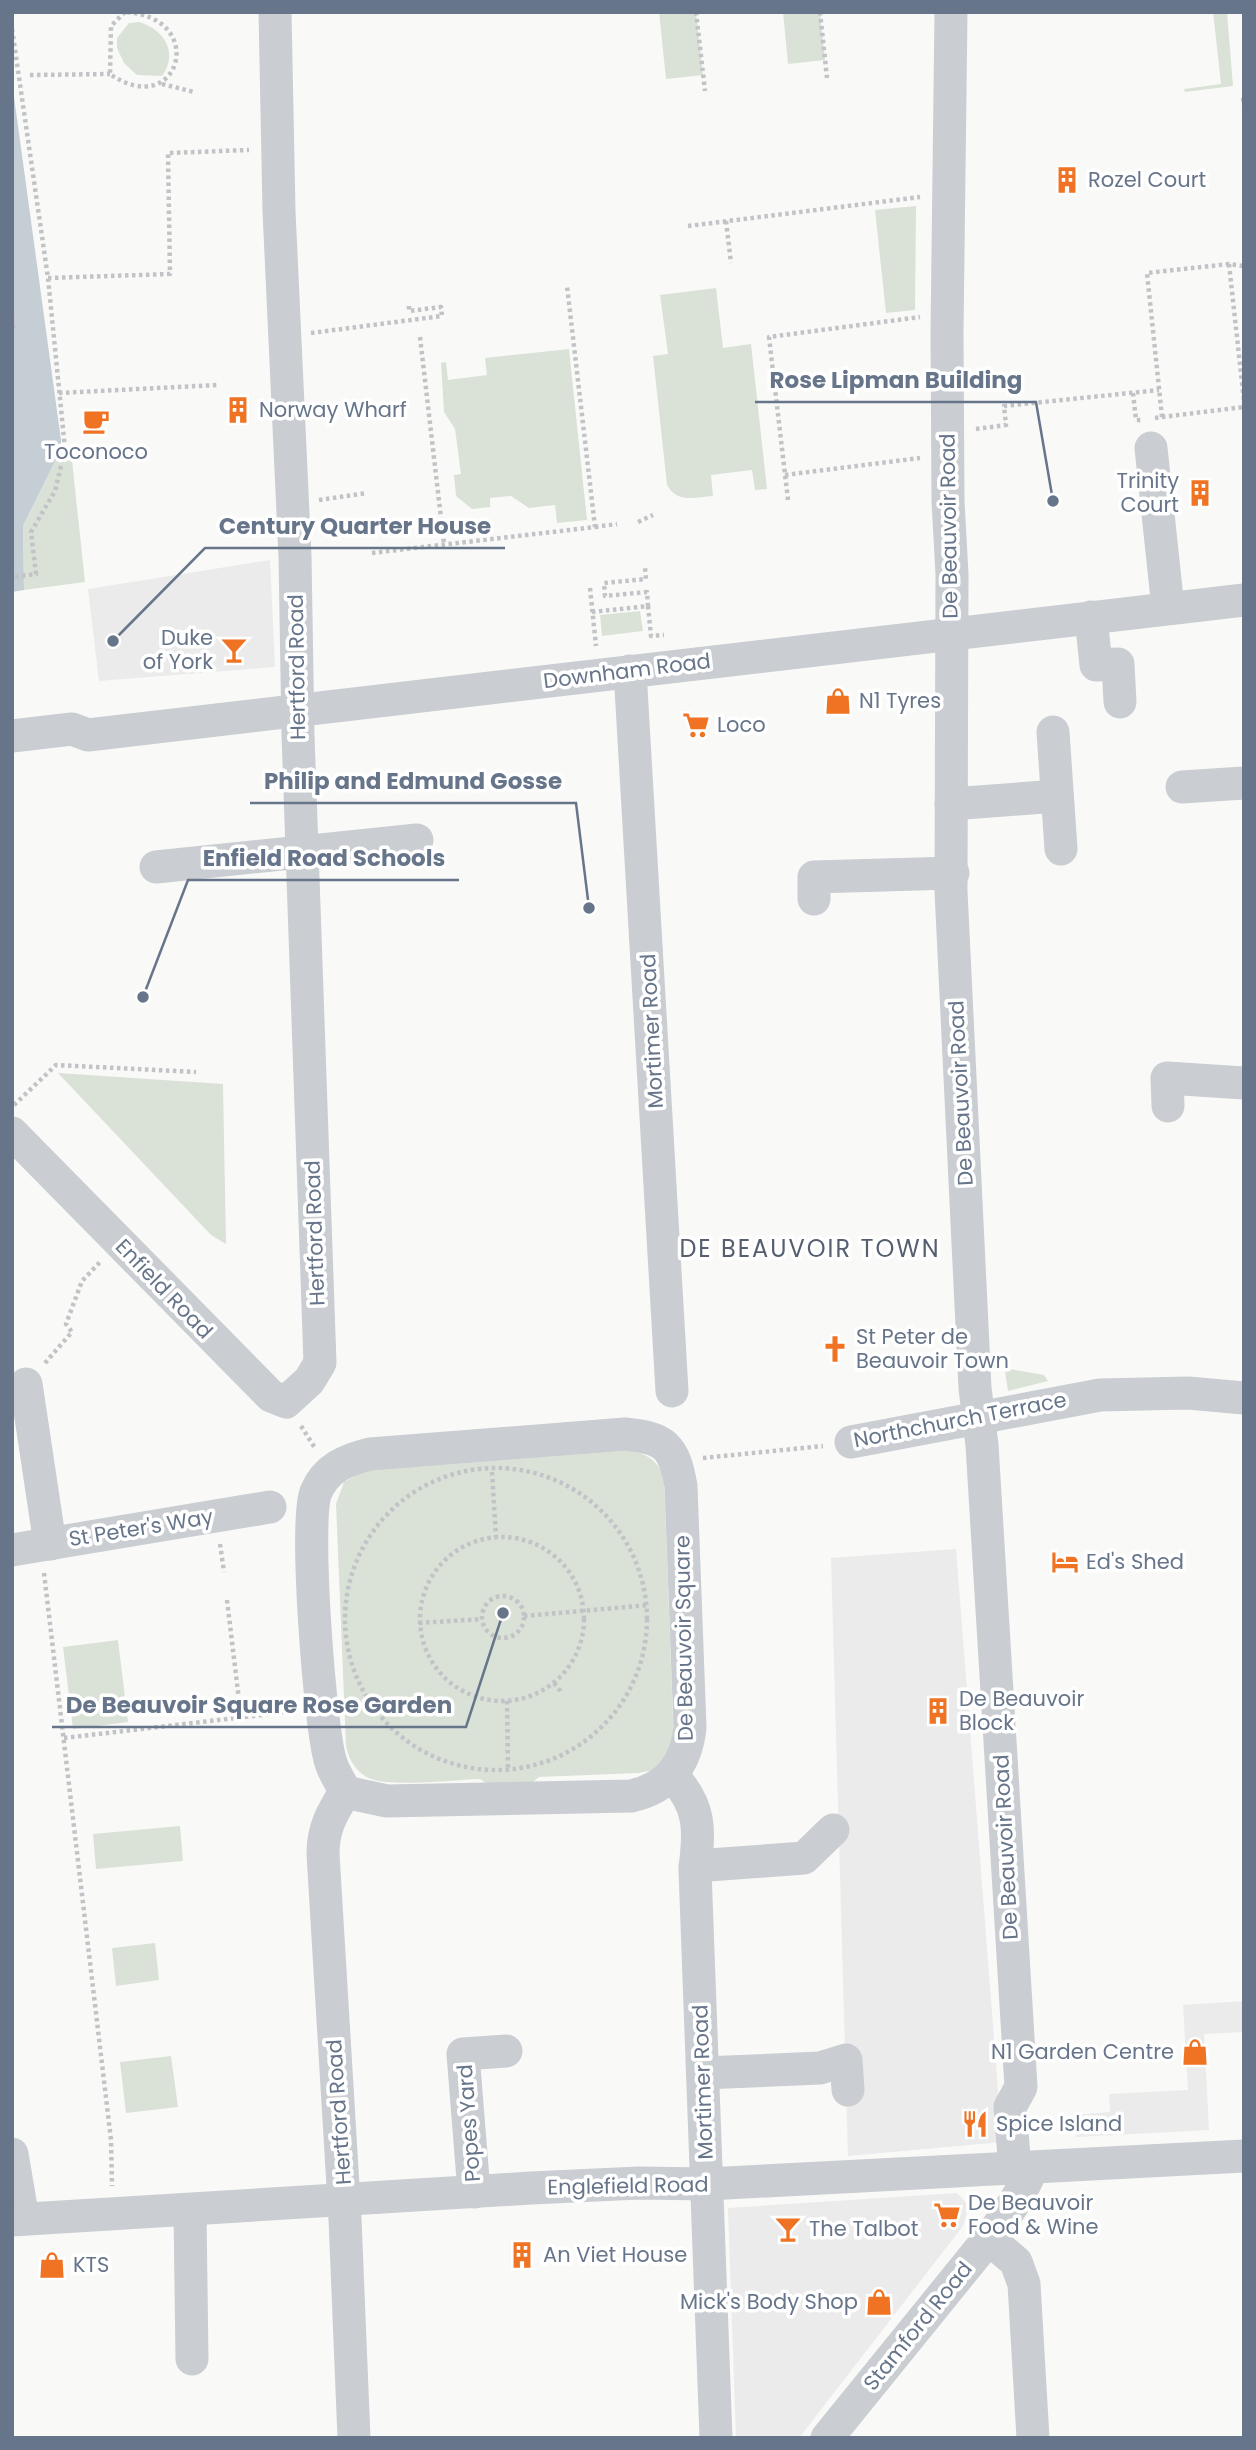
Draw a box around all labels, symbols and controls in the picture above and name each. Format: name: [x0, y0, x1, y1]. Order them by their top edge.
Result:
building icon: Rozel Court: [1052, 165, 1082, 195]
place label: Rozel Court: [1088, 165, 1206, 194]
callout: Rose Lipman Building: [755, 358, 1036, 402]
text: Rose Lipman Building: [769, 364, 1023, 396]
building icon: Norway Wharf: [223, 395, 253, 425]
place label: Norway Wharf: [259, 395, 407, 424]
cafe icon: Toconoco: [81, 406, 111, 436]
street label: De Beauvoir Road: [932, 433, 965, 619]
place label: Toconoco: [44, 437, 148, 466]
place label: Trinity Court: [1117, 466, 1179, 519]
building icon: Trinity Court: [1185, 478, 1215, 508]
callout: Century Quarter House: [205, 504, 505, 548]
text: Century Quarter House: [219, 510, 491, 542]
street label: Hertford Road: [281, 594, 312, 740]
place label: Duke of York: [143, 623, 213, 676]
bar icon: Duke of York: [219, 635, 249, 665]
street label: Downham Road: [542, 646, 712, 695]
shop icon: N1 Tyres: [823, 686, 853, 716]
place label: N1 Tyres: [859, 686, 941, 715]
supermarket icon: Loco: [681, 710, 711, 740]
place label: Loco: [717, 710, 766, 739]
callout: Philip and Edmund Gosse: [250, 759, 576, 803]
text: Philip and Edmund Gosse: [264, 765, 562, 797]
callout: Enfield Road Schools: [188, 836, 459, 880]
text: Enfield Road Schools: [203, 842, 445, 874]
street label: Mortimer Road: [633, 953, 670, 1109]
street label: De Beauvoir Road: [941, 1000, 980, 1186]
street label: Hertford Road: [297, 1160, 332, 1306]
street label: Enfield Road: [109, 1232, 220, 1345]
district label: DE BEAUVOIR TOWN: [679, 1232, 941, 1265]
place label: St Peter de Beauvoir Town: [856, 1322, 1009, 1375]
church icon: St Peter de Beauvoir Town: [820, 1334, 850, 1364]
street label: Northchurch Terrace: [851, 1385, 1069, 1454]
street label: St Peter's Way: [67, 1502, 215, 1553]
street label: De Beauvoir Square: [667, 1535, 700, 1741]
hotel icon: Ed's Shed: [1050, 1547, 1080, 1577]
place label: Ed's Shed: [1086, 1547, 1184, 1576]
callout: De Beauvoir Square Rose Garden: [52, 1683, 466, 1727]
place label: De Beauvoir Block: [959, 1684, 1084, 1737]
text: De Beauvoir Square Rose Garden: [66, 1689, 452, 1721]
building icon: De Beauvoir Block: [923, 1696, 953, 1726]
street label: De Beauvoir Road: [986, 1754, 1025, 1940]
street label: Mortimer Road: [685, 2004, 720, 2160]
place label: N1 Garden Centre: [991, 2037, 1174, 2066]
shop icon: N1 Garden Centre: [1180, 2037, 1210, 2067]
street label: Hertford Road: [319, 2038, 358, 2186]
street label: Popes Yard: [450, 2063, 487, 2183]
restaurant icon: Spice Island: [960, 2109, 990, 2139]
place label: Spice Island: [996, 2109, 1122, 2138]
street label: Englefield Road: [547, 2170, 709, 2201]
place label: De Beauvoir Food & Wine: [968, 2188, 1099, 2241]
supermarket icon: De Beauvoir Food & Wine: [932, 2200, 962, 2230]
bar icon: The Talbot: [773, 2214, 803, 2244]
place label: The Talbot: [809, 2214, 918, 2243]
building icon: An Viet House: [507, 2240, 537, 2270]
place label: An Viet House: [543, 2240, 687, 2269]
shop icon: KTS: [37, 2250, 67, 2280]
place label: KTS: [73, 2250, 109, 2279]
street label: Stamford Road: [857, 2255, 979, 2396]
place label: Mick's Body Shop: [680, 2287, 858, 2316]
shop icon: Mick's Body Shop: [864, 2287, 894, 2317]

